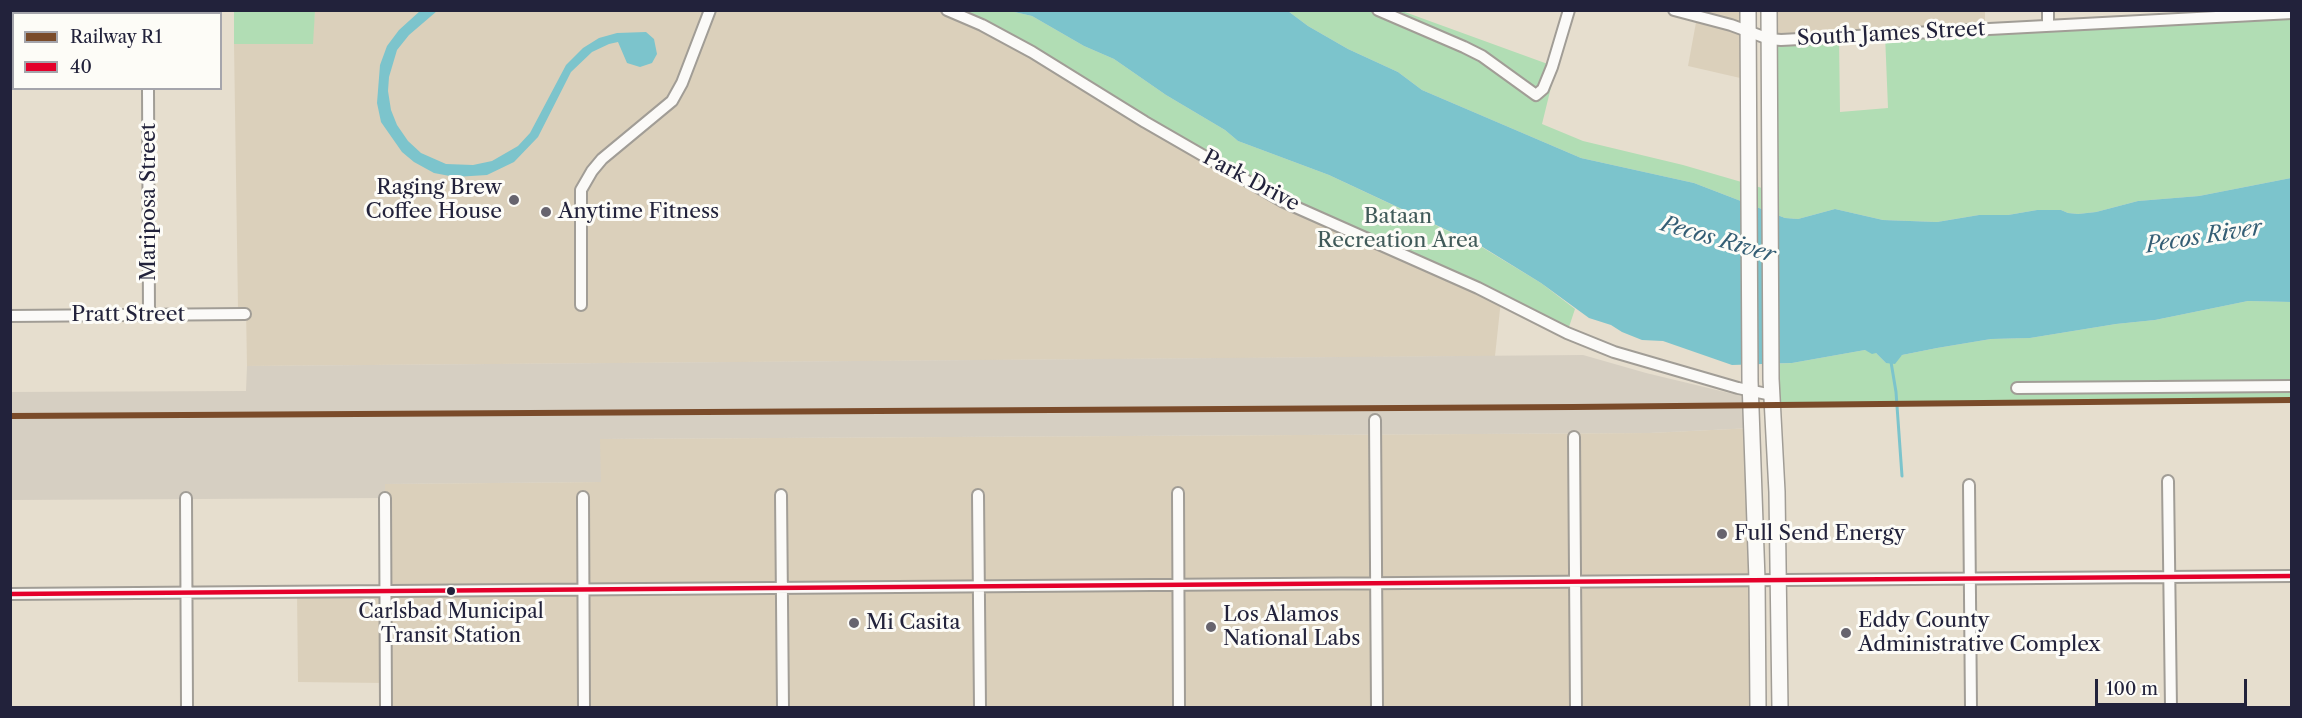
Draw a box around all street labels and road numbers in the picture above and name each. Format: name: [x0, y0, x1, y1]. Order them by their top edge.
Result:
street label: South James Street: [1796, 16, 1986, 52]
street label: Mariposa Street: [136, 123, 162, 281]
street label: Park Drive: [1198, 145, 1304, 217]
street label: Pratt Street: [71, 302, 185, 328]

